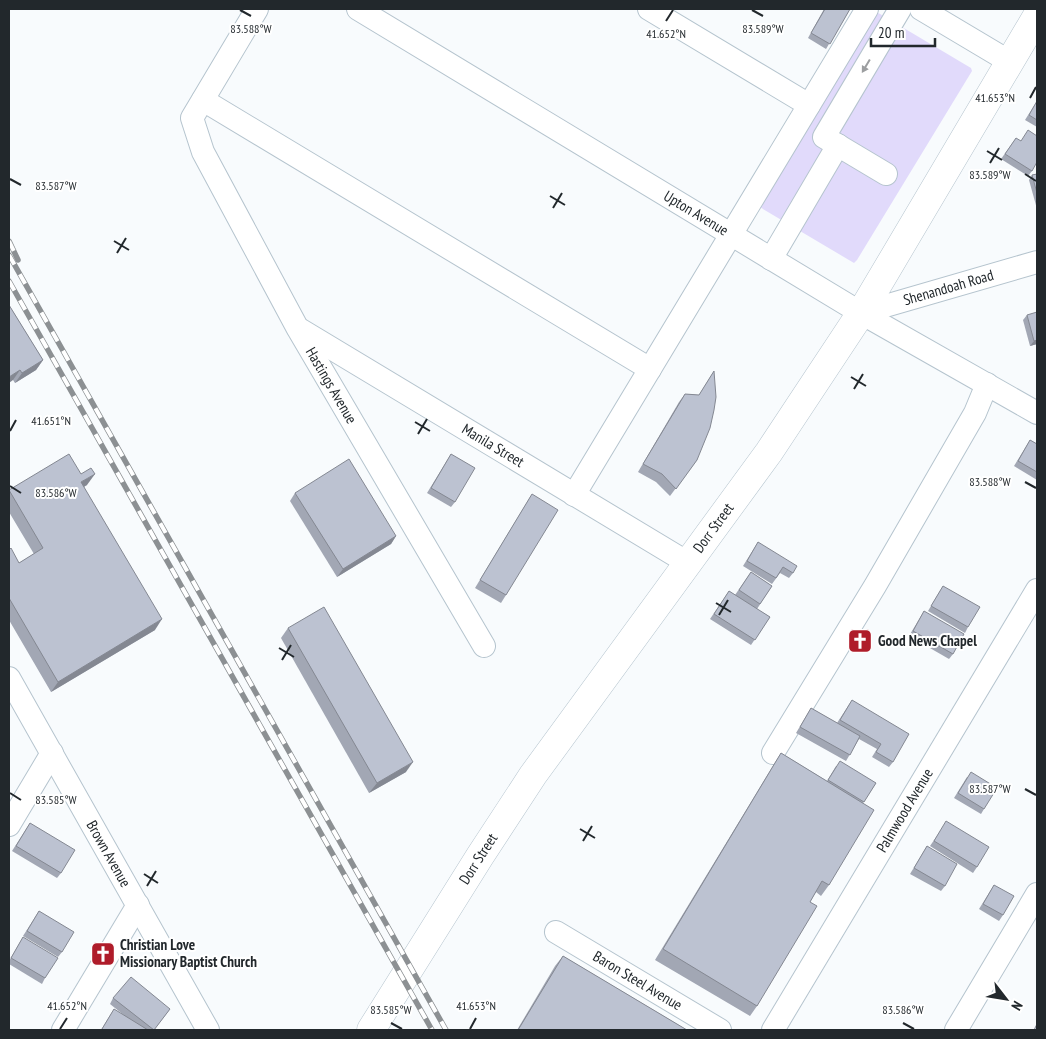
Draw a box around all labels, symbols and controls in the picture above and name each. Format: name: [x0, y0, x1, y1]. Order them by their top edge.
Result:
scale bar: [871, 15, 935, 47]
text: 83.588°W: [230, 21, 272, 36]
text: 83.589°W: [742, 21, 784, 36]
text: 20 m: [878, 23, 904, 42]
text: 41.652°N: [646, 26, 686, 41]
one-way arrow: [862, 59, 871, 72]
text: 41.653°N: [975, 90, 1015, 105]
text: 83.589°W: [969, 167, 1011, 182]
text: 83.587°W: [35, 178, 77, 193]
street label: Upton Avenue: [660, 186, 732, 240]
street label: Shenandoah Road: [901, 265, 996, 309]
street label: Hastings Avenue: [302, 344, 361, 427]
text: 41.651°N: [31, 413, 71, 428]
street label: Manila Street: [459, 419, 528, 471]
text: 83.588°W: [969, 474, 1011, 489]
text: 83.586°W: [35, 485, 77, 500]
street label: Dorr Street: [689, 499, 738, 556]
church icon: Good News Chapel: [847, 628, 873, 654]
place label: Good News Chapel: [878, 631, 977, 650]
street label: Palmwood Avenue: [872, 765, 937, 856]
text: 83.587°W: [969, 781, 1011, 796]
text: 83.585°W: [35, 792, 77, 807]
street label: Brown Avenue: [82, 817, 135, 890]
street label: Dorr Street: [455, 829, 501, 888]
place label: Christian Love Missionary Baptist Church: [120, 935, 257, 971]
church icon: Christian Love Missionary Baptist Church: [90, 941, 116, 967]
street label: Baron Steel Avenue: [590, 946, 686, 1014]
north arrow: [981, 974, 1031, 1024]
text: 41.652°N: [47, 998, 87, 1013]
text: 41.653°N: [456, 998, 496, 1013]
text: N: [1007, 998, 1027, 1014]
text: 83.585°W: [370, 1002, 412, 1017]
text: 83.586°W: [882, 1002, 924, 1017]

